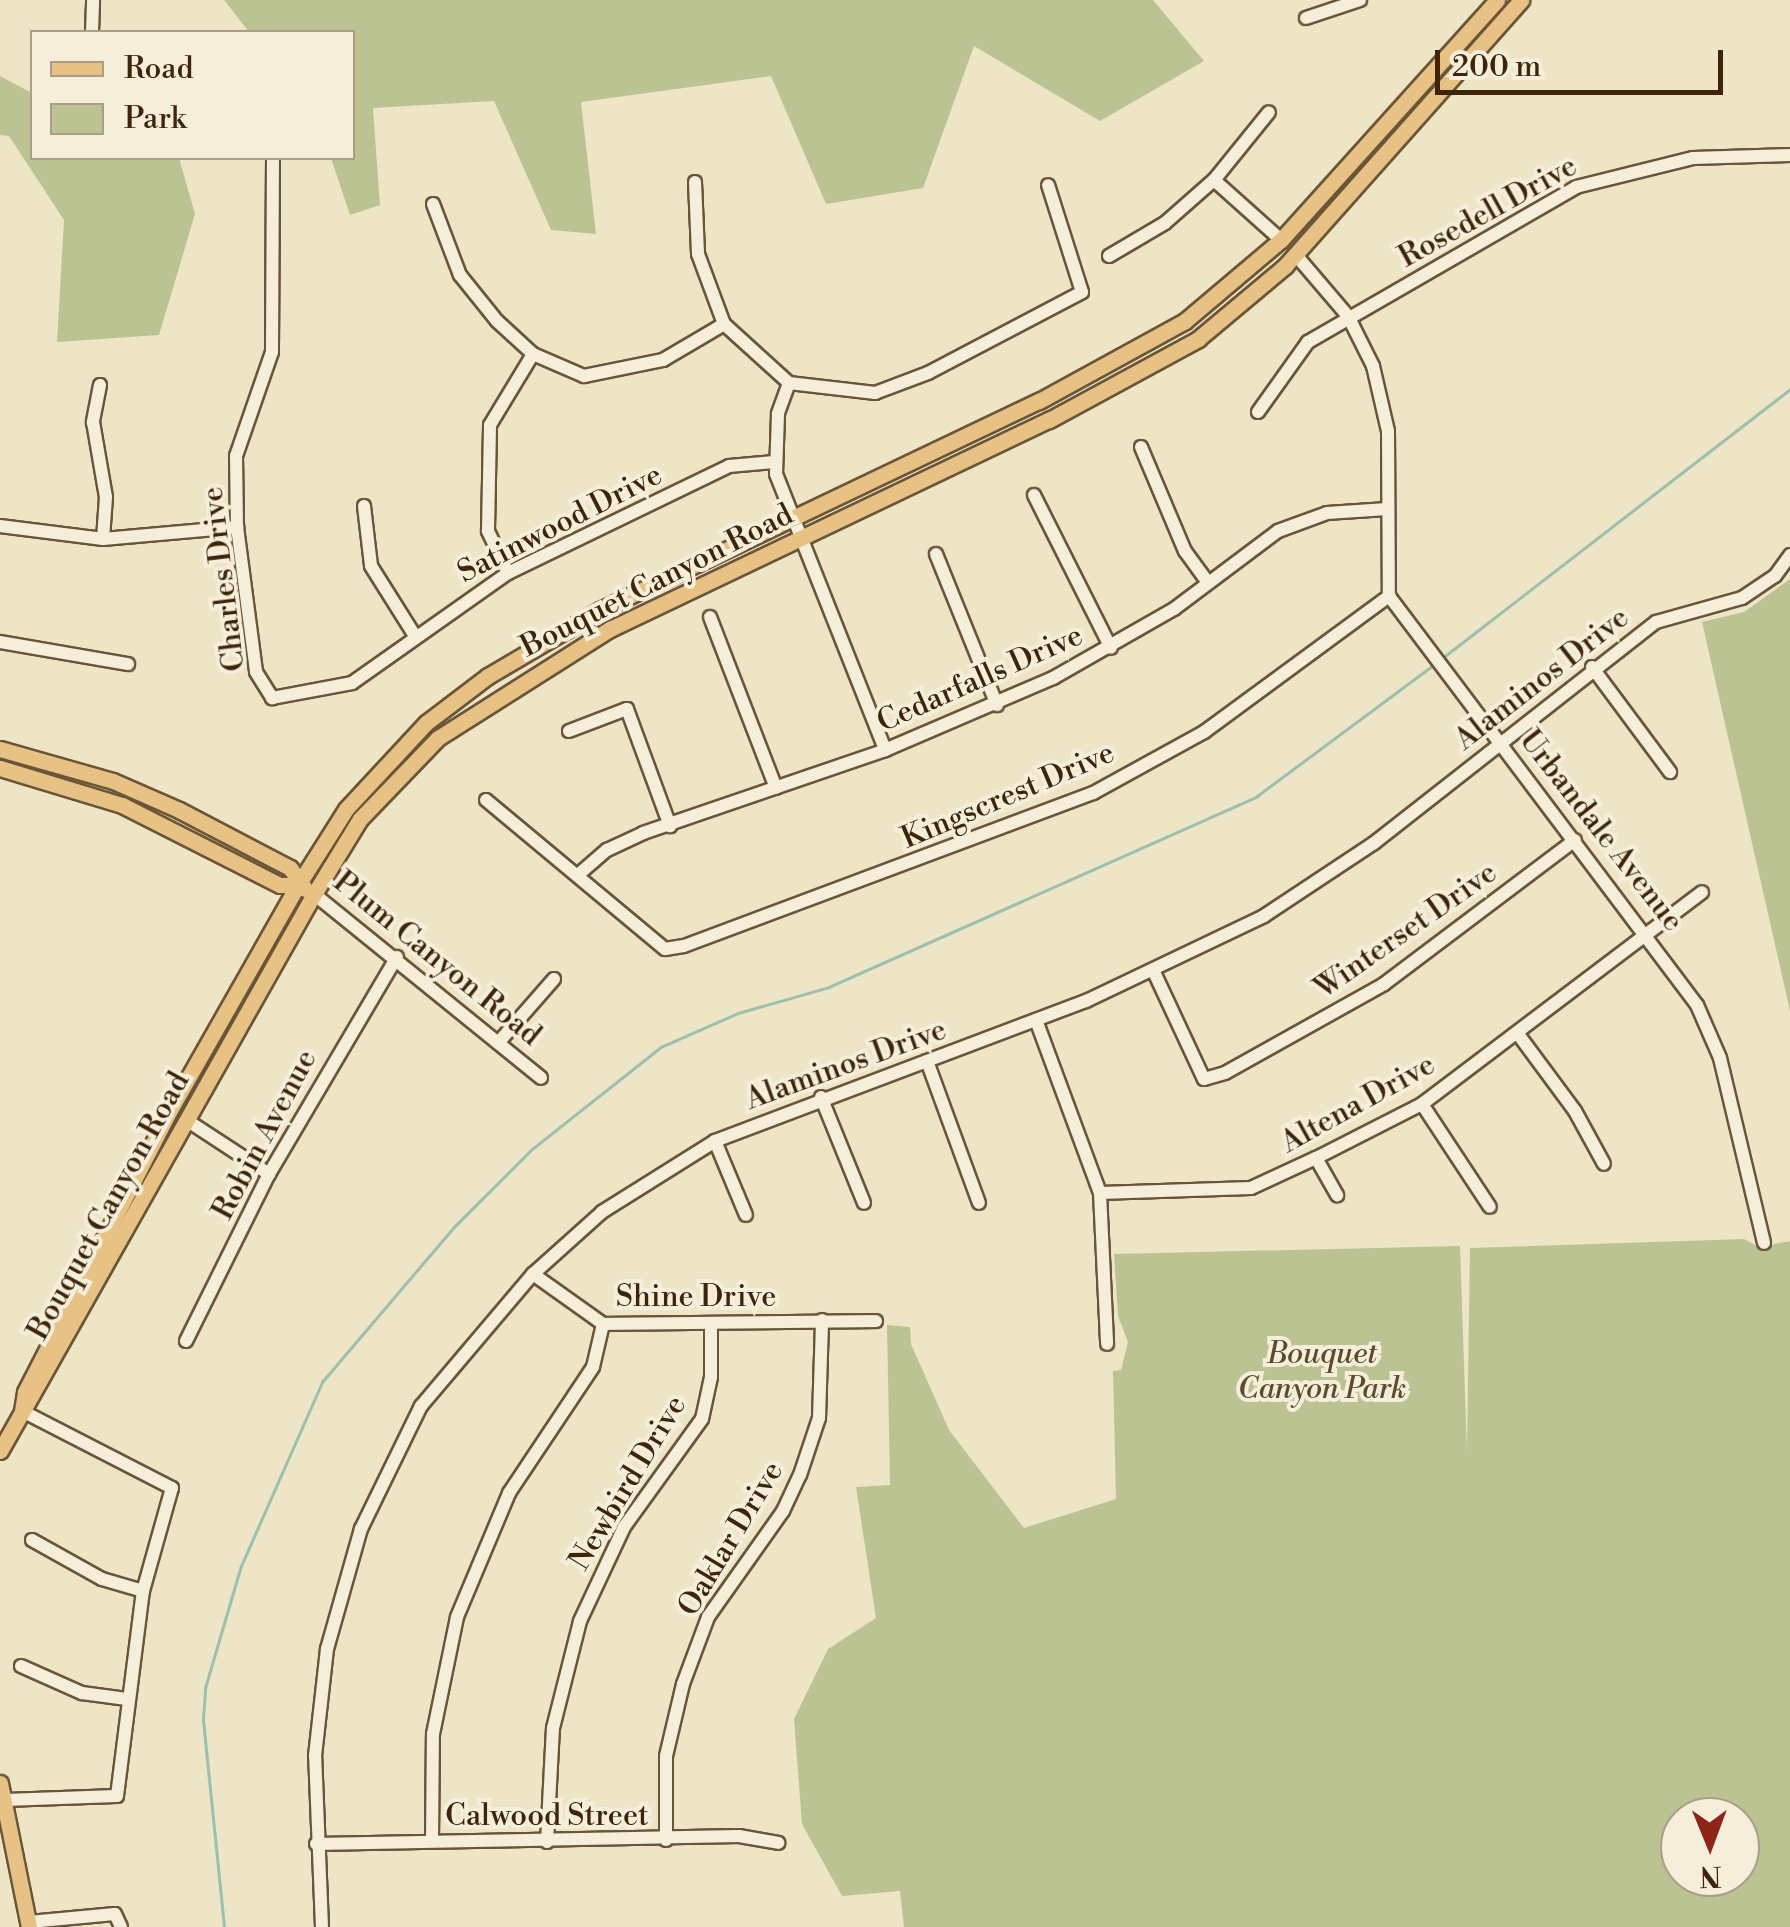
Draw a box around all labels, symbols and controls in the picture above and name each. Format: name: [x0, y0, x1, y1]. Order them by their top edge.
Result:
legend: [30, 30, 355, 160]
scale bar: [1440, 30, 1728, 92]
text: 200 m: [1452, 48, 1541, 86]
text: Road: [124, 50, 194, 88]
text: Park: [124, 100, 186, 138]
street label: Rosedell Drive: [1393, 148, 1583, 276]
street label: Satinwood Drive: [452, 457, 668, 591]
street label: Charles Drive: [195, 485, 253, 673]
street label: Bouquet Canyon Road: [515, 497, 799, 665]
street label: Alaminos Drive: [1448, 600, 1636, 758]
street label: Cedarfalls Drive: [872, 618, 1088, 740]
street label: Urbandale Avenue: [1511, 723, 1691, 939]
street label: Kingscrest Drive: [896, 735, 1120, 857]
street label: Winterset Drive: [1308, 855, 1504, 1007]
street label: Plum Canyon Road: [326, 864, 548, 1054]
street label: Alaminos Drive: [741, 1012, 951, 1118]
street label: Robin Avenue: [205, 1044, 325, 1226]
street label: Altena Drive: [1275, 1047, 1441, 1161]
street label: Bouquet Canyon Road: [20, 1066, 198, 1346]
street label: Shine Drive: [616, 1279, 776, 1315]
park label: Bouquet Canyon Park: [1238, 1336, 1406, 1406]
street label: Newbird Drive: [562, 1389, 694, 1577]
street label: Oaklar Drive: [671, 1455, 791, 1623]
north arrow: [1660, 1797, 1760, 1897]
street label: Calwood Street: [445, 1798, 649, 1834]
text: N: [1699, 1858, 1722, 1893]

